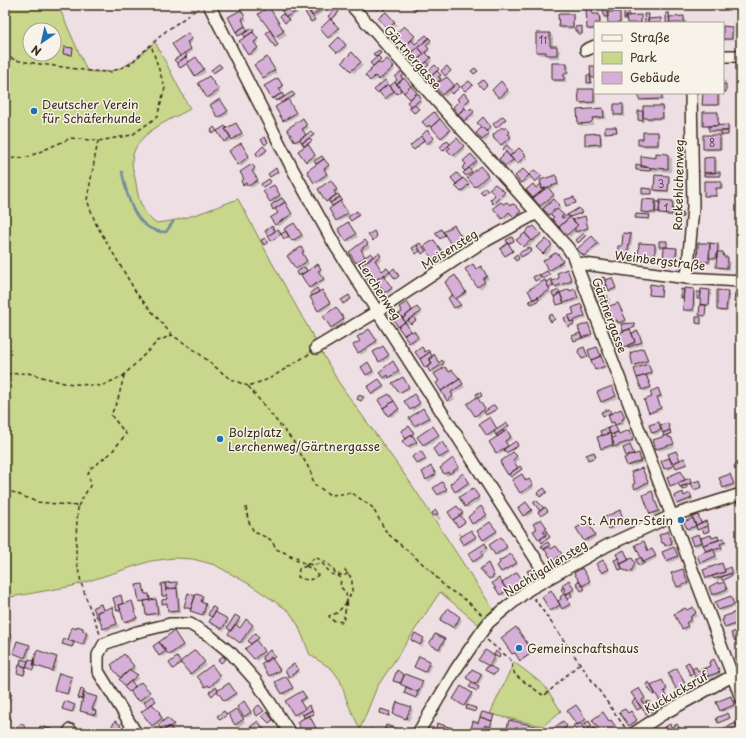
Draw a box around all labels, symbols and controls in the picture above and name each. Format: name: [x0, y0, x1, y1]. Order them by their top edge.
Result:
street label: Gärtnergasse: [380, 21, 446, 93]
north arrow: [22, 22, 62, 62]
legend: [594, 22, 724, 94]
text: Straße: [630, 28, 670, 46]
house number: 11: [539, 32, 547, 47]
text: N: [28, 41, 44, 60]
text: Park: [630, 48, 657, 66]
text: Gebäude: [630, 68, 680, 86]
place label: Deutscher Verein für Schäferhunde: [42, 95, 142, 127]
marker: Deutscher Verein für Schäferhunde: [29, 106, 39, 116]
house number: 8: [709, 135, 715, 150]
street label: Rotkehlchenweg: [668, 139, 688, 231]
house number: 3: [658, 176, 664, 191]
house number: 1: [664, 200, 668, 215]
street label: Meisensteg: [417, 224, 481, 274]
street label: Weinbergstraße: [614, 245, 706, 275]
street label: Lerchenweg: [354, 257, 406, 323]
street label: Gärtnergasse: [588, 275, 632, 355]
place label: Bolzplatz Lerchenweg/Gärtnergasse: [228, 423, 380, 455]
marker: Bolzplatz Lerchenweg/Gärtnergasse: [215, 434, 225, 444]
place label: St. Annen-Stein: [580, 511, 673, 529]
marker: St. Annen-Stein: [676, 515, 686, 525]
street label: Nachtigallensteg: [500, 535, 590, 601]
place label: Gemeinschaftshaus: [527, 639, 639, 657]
marker: Gemeinschaftshaus: [514, 643, 524, 653]
street label: Kuckucksruf: [641, 666, 712, 718]

